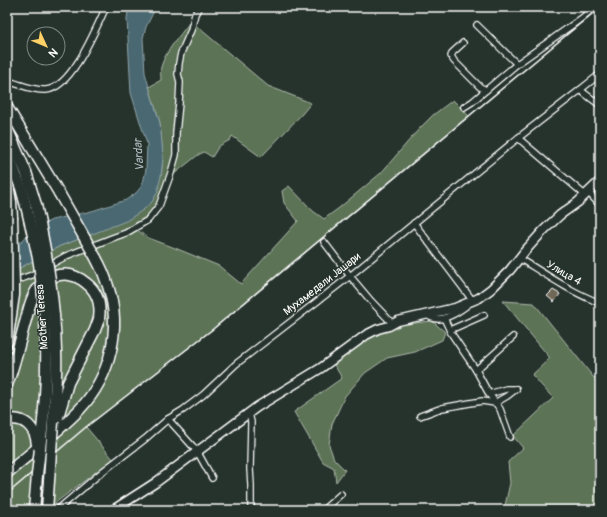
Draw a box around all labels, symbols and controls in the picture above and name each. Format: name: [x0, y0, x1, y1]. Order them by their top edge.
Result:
north arrow: [26, 26, 66, 66]
text: N: [45, 45, 60, 60]
water label: Vardar: [130, 137, 148, 172]
street label: Мухамедали Јашари: [281, 250, 363, 318]
street label: Улица 4: [544, 258, 584, 288]
street label: Mother Teresa: [33, 284, 51, 350]

